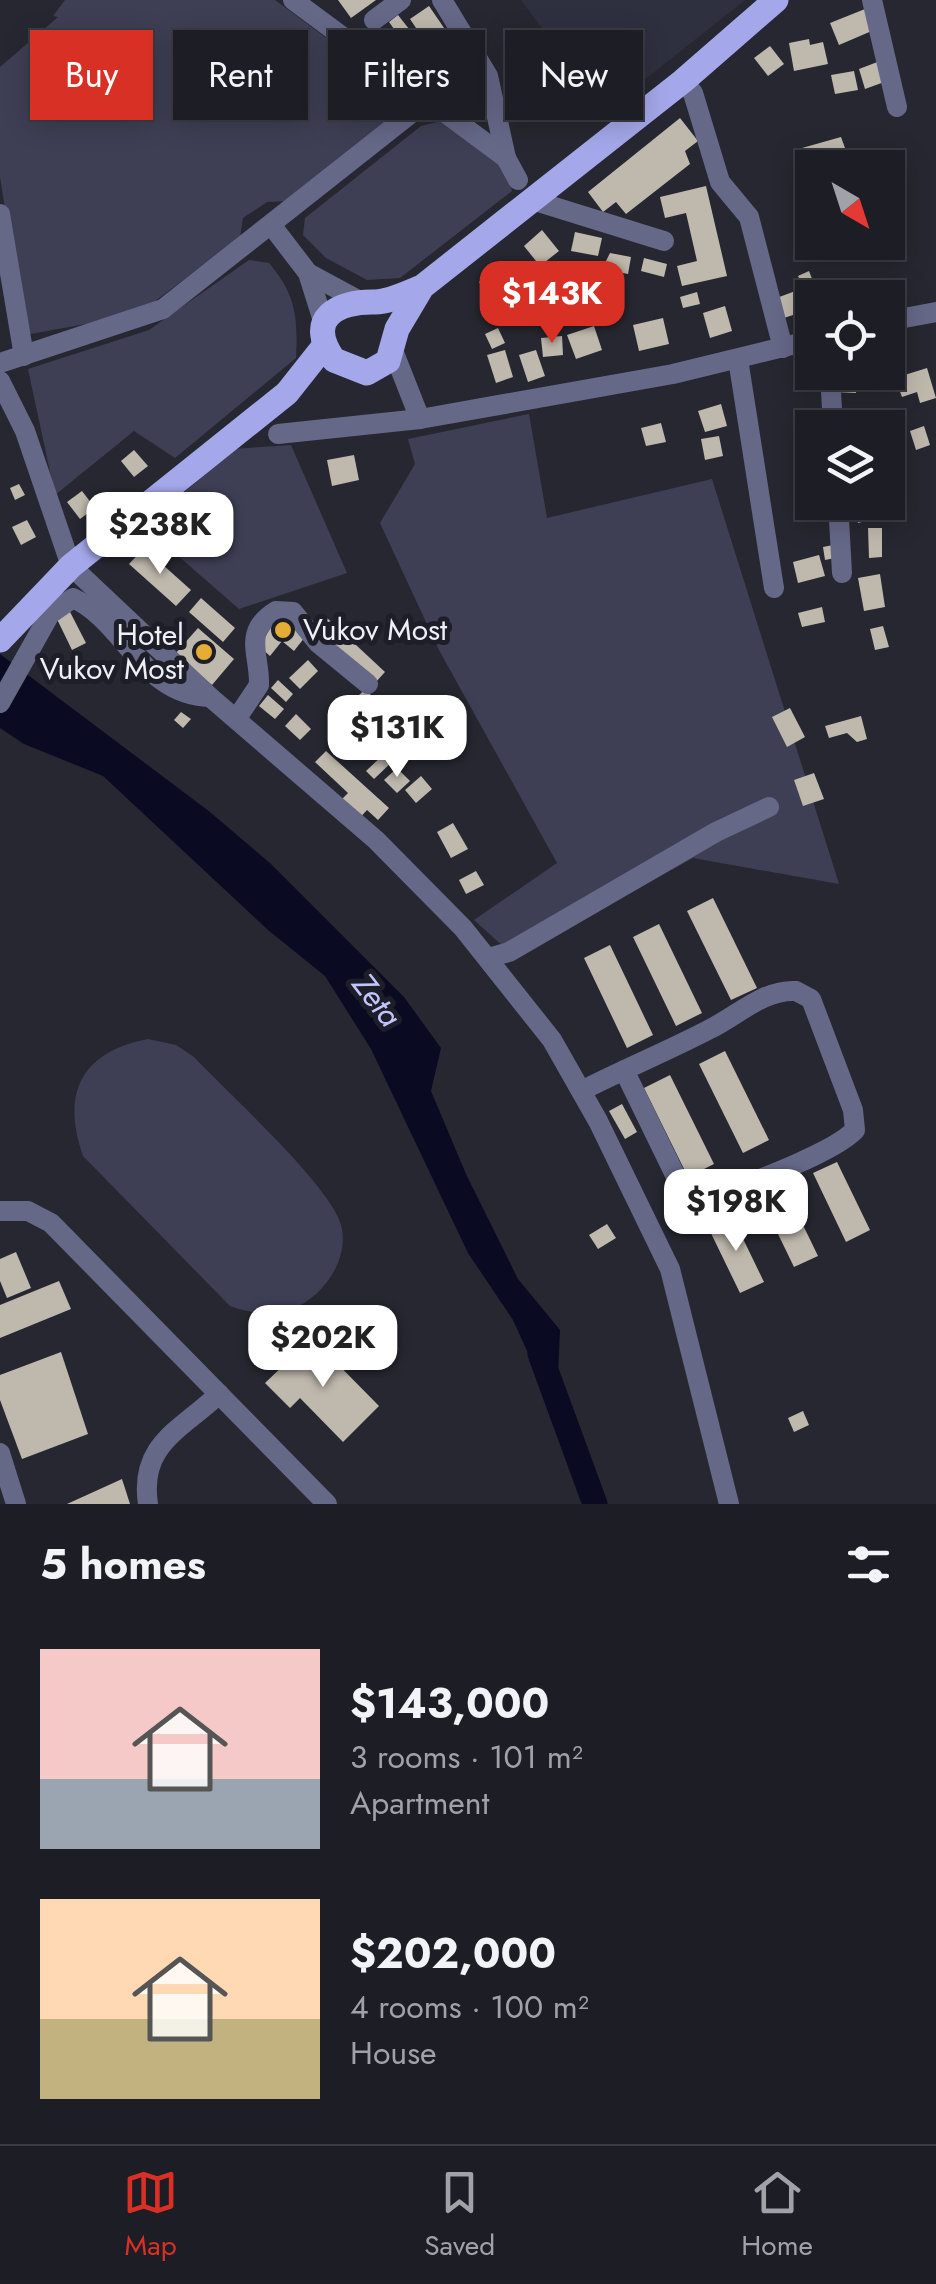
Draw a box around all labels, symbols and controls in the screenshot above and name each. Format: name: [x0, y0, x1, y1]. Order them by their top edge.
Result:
chip: Buy: [30, 30, 153, 120]
chip: Rent: [173, 30, 308, 120]
chip: Filters: [328, 30, 485, 120]
chip: New: [505, 30, 643, 120]
north arrow: [795, 150, 905, 260]
map controls: [795, 150, 905, 520]
pin: $143K: [482, 261, 622, 346]
text: $143K: [502, 270, 602, 316]
button: locate: [795, 280, 905, 390]
button: layers: [795, 410, 905, 520]
pin: $238K: [90, 492, 230, 577]
text: $238K: [108, 501, 212, 547]
place label: Vukov Most: [303, 608, 448, 651]
place label: Hotel Vukov Most: [40, 613, 185, 690]
marker: Vukov Most: [272, 619, 294, 641]
marker: Hotel Vukov Most: [193, 641, 215, 663]
pin: $131K: [327, 695, 467, 780]
text: $131K: [350, 704, 444, 750]
water label: Zeta: [341, 963, 413, 1037]
pin: $198K: [666, 1169, 806, 1254]
text: $198K: [686, 1178, 786, 1224]
pin: $202K: [253, 1305, 393, 1390]
text: $202K: [270, 1314, 376, 1360]
text: 5 homes: [40, 1534, 206, 1595]
icon: filters: [841, 1537, 896, 1592]
text: $143,000: [350, 1673, 549, 1734]
icon: home: [120, 1689, 240, 1809]
text: 3 rooms · 101 m²: [350, 1734, 583, 1780]
text: Apartment: [350, 1780, 489, 1826]
text: $202,000: [350, 1923, 556, 1984]
icon: home: [120, 1939, 240, 2059]
text: 4 rooms · 100 m²: [350, 1984, 589, 2030]
text: House: [350, 2030, 437, 2076]
tab: Map: [123, 2165, 178, 2266]
tab: Saved: [424, 2165, 495, 2266]
tab: Home: [741, 2165, 813, 2266]

